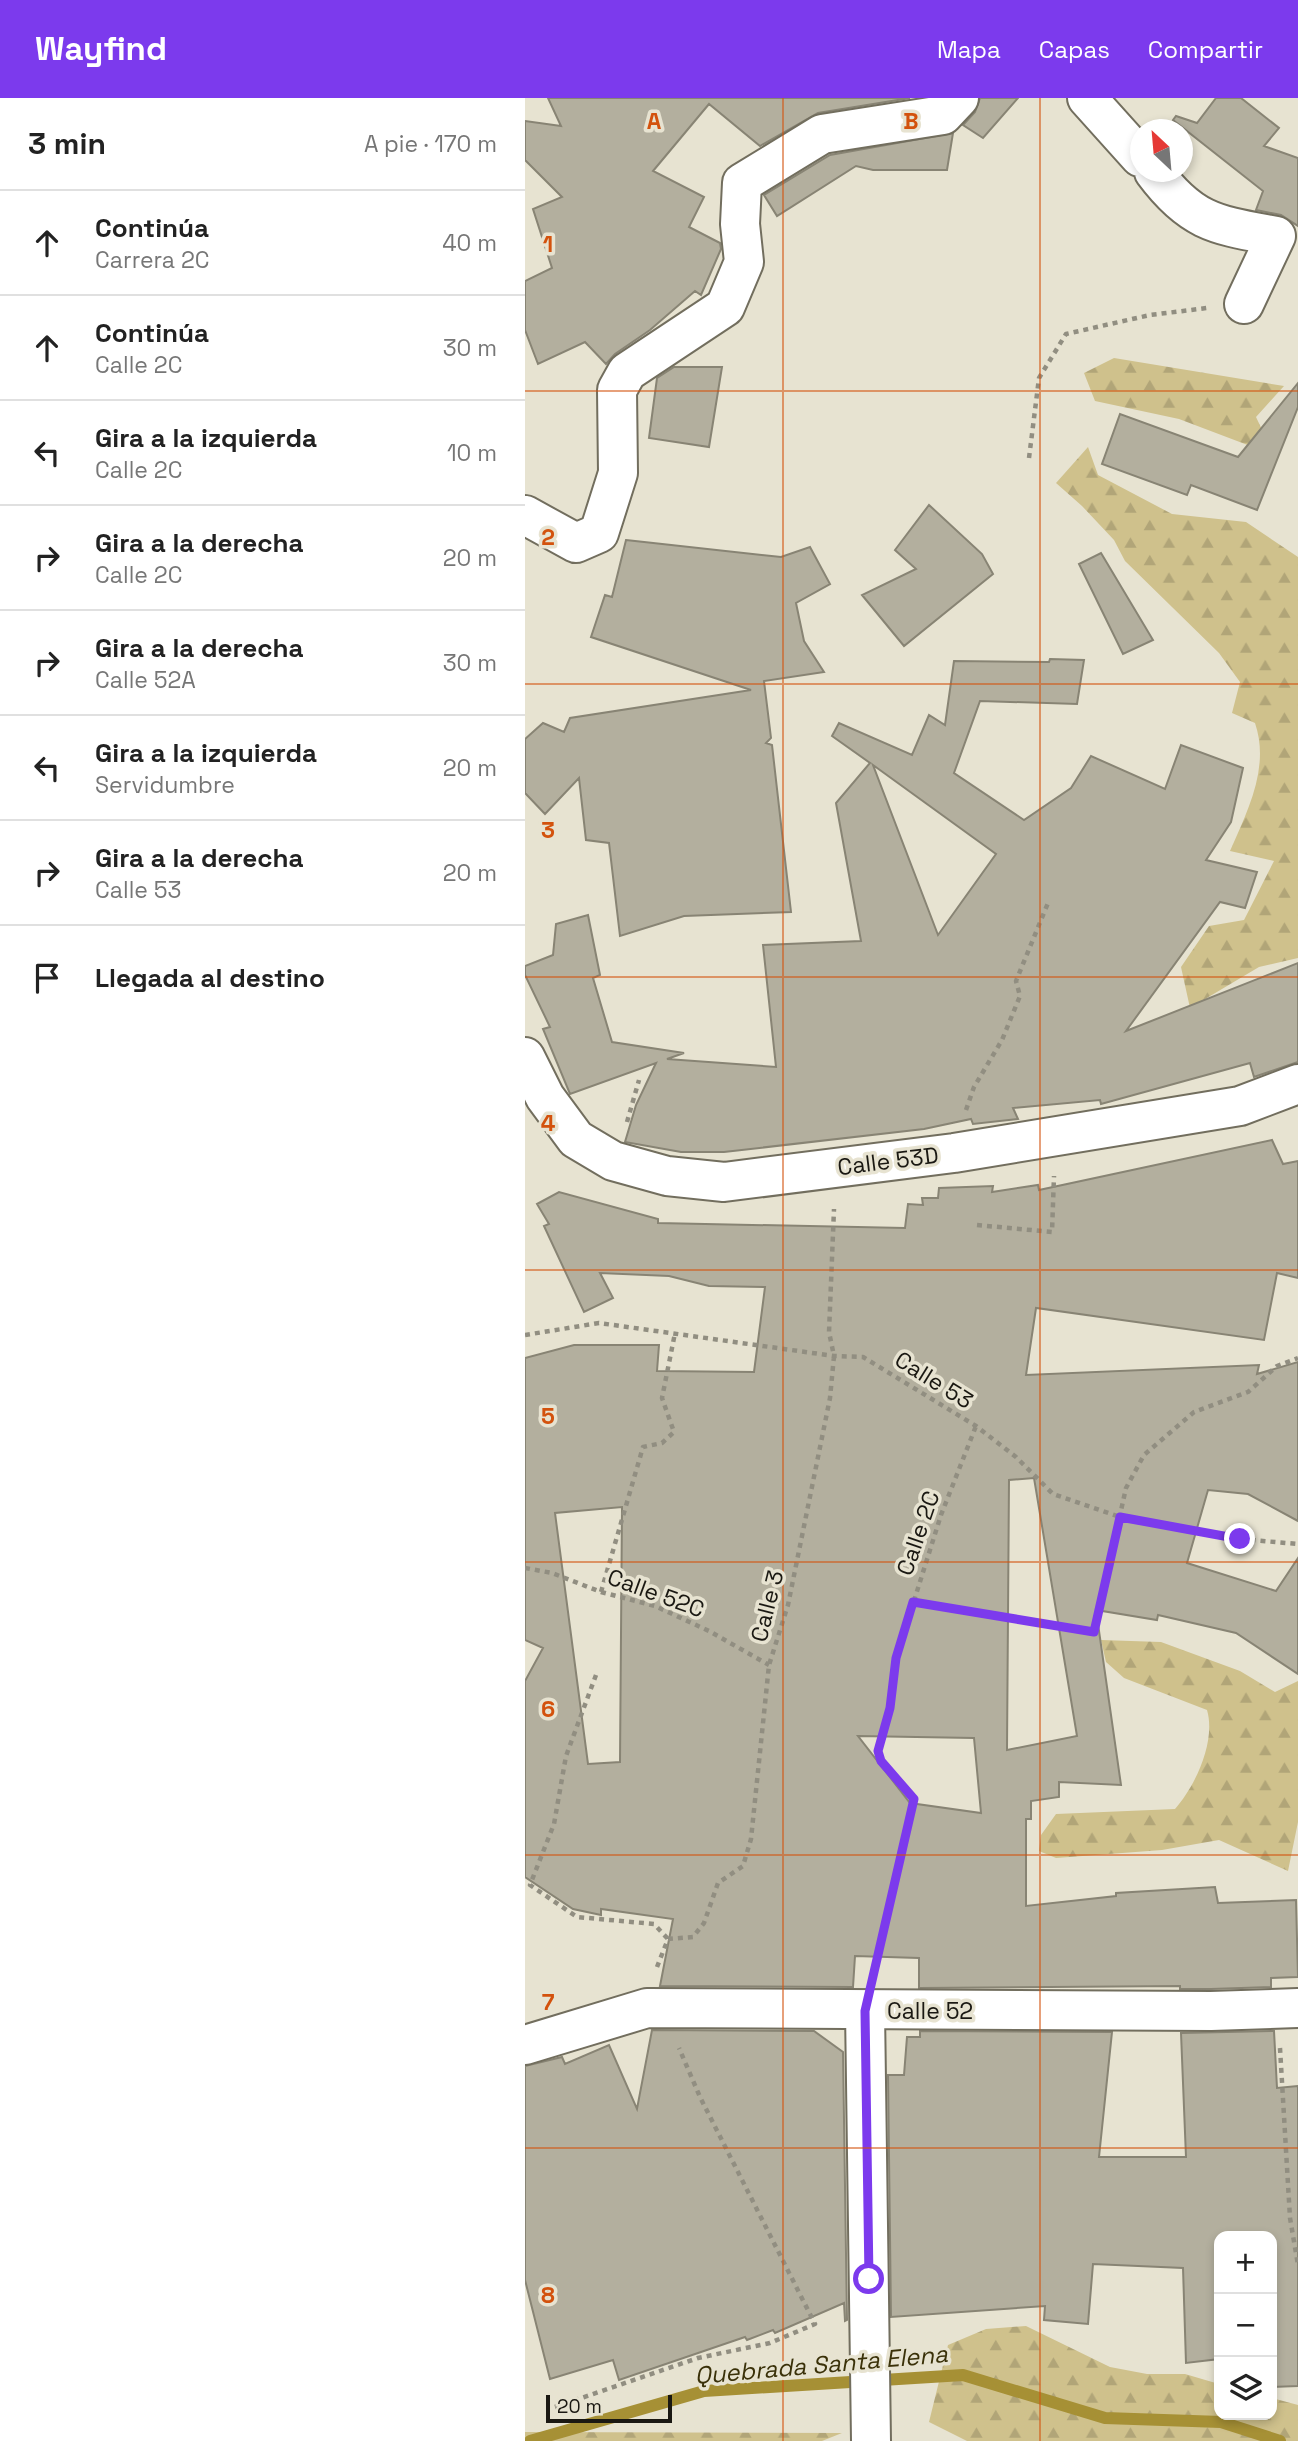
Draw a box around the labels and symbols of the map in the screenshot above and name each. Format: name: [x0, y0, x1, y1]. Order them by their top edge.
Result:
text: A: [647, 106, 662, 136]
text: B: [903, 106, 919, 136]
north arrow: [1130, 119, 1193, 182]
text: 1: [543, 229, 553, 259]
text: 2: [541, 522, 555, 552]
text: 3: [541, 815, 555, 845]
text: 4: [541, 1108, 556, 1138]
street label: Calle 53D: [836, 1140, 940, 1182]
street label: Calle 53: [889, 1344, 979, 1416]
text: 5: [541, 1401, 555, 1431]
street label: Calle 2C: [890, 1487, 946, 1579]
route end: [1224, 1523, 1255, 1554]
street label: Calle 52C: [603, 1562, 709, 1624]
street label: Calle 3: [744, 1567, 790, 1645]
text: 6: [541, 1694, 555, 1724]
text: 7: [542, 1987, 555, 2017]
street label: Calle 52: [887, 1996, 973, 2026]
route start: [853, 2263, 884, 2294]
text: 8: [541, 2280, 555, 2310]
water label: Quebrada Santa Elena: [693, 2338, 949, 2391]
scale bar: [546, 2392, 672, 2424]

